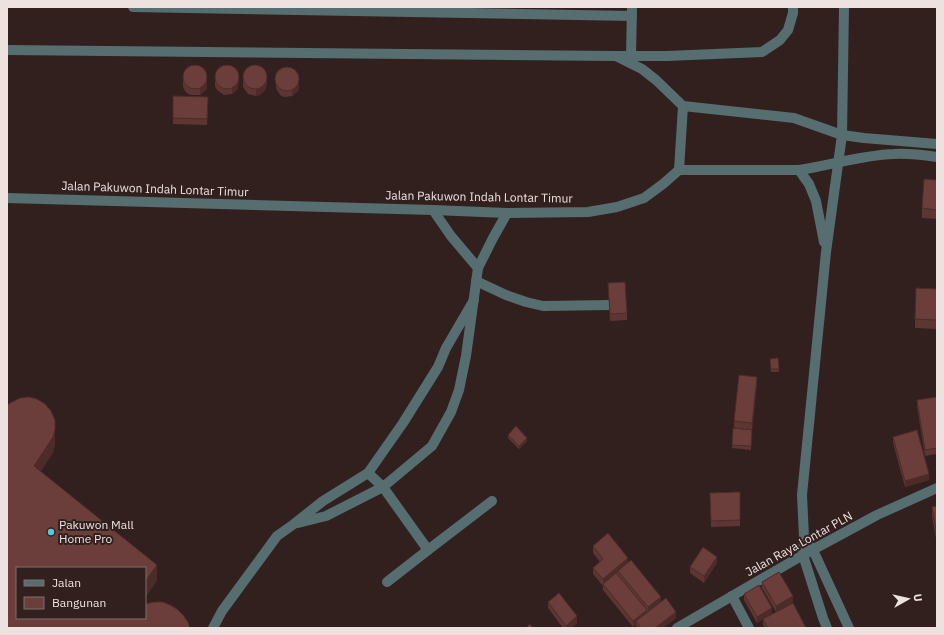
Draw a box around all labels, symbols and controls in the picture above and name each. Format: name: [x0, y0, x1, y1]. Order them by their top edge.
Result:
street label: Jalan Pakuwon Indah Lontar Timur: [61, 178, 250, 199]
street label: Jalan Pakuwon Indah Lontar Timur: [385, 187, 573, 206]
street label: Jalan Raya Lontar PLN: [743, 508, 855, 579]
place label: Pakuwon Mall Home Pro: [59, 517, 134, 546]
marker: Pakuwon Mall Home Pro: [46, 527, 56, 537]
legend: [16, 567, 146, 619]
text: Jalan: [52, 575, 81, 590]
north arrow: [888, 579, 928, 619]
text: U: [910, 593, 925, 602]
text: Bangunan: [52, 595, 106, 610]

